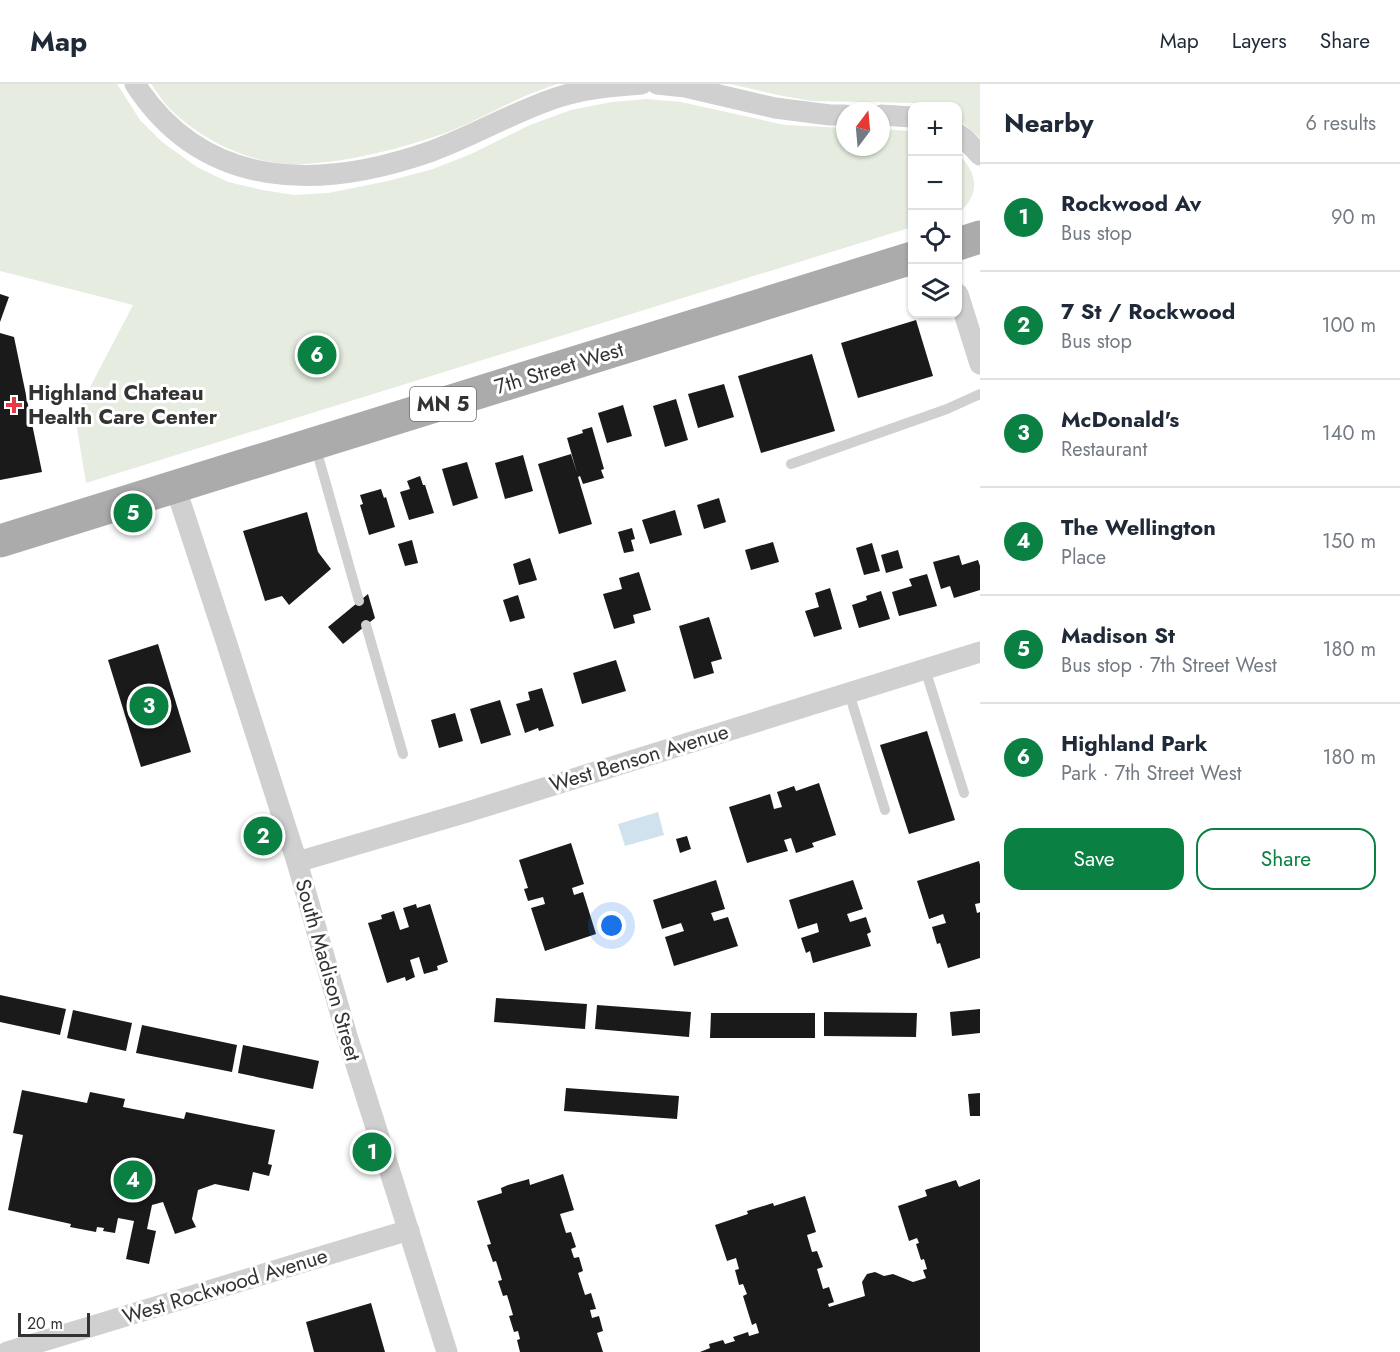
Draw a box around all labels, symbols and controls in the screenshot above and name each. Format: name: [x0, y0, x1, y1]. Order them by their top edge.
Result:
text: Map: [30, 21, 87, 62]
text: Map: [1160, 26, 1199, 56]
text: Layers: [1232, 26, 1287, 56]
text: Share: [1320, 26, 1370, 56]
north arrow: [836, 102, 890, 156]
map controls: [908, 102, 962, 318]
button: +: [908, 102, 962, 156]
text: Nearby: [1004, 104, 1093, 142]
text: 6 results: [1306, 109, 1376, 138]
button: −: [908, 156, 962, 210]
text: Rockwood Av: [1061, 187, 1201, 219]
text: 1: [1018, 203, 1029, 232]
text: 90 m: [1331, 203, 1376, 232]
button: locate: [908, 210, 962, 264]
text: Bus stop: [1061, 219, 1132, 248]
button: layers: [908, 264, 962, 318]
text: 7 St / Rockwood: [1061, 295, 1235, 327]
text: 2: [1017, 311, 1030, 340]
text: 100 m: [1321, 311, 1376, 340]
text: Bus stop: [1061, 327, 1132, 356]
pin: 6: [298, 332, 336, 378]
street label: 7th Street West: [491, 334, 627, 402]
place label: Highland Chateau Health Care Center: [28, 378, 218, 432]
road number: MN 5: [410, 387, 476, 421]
marker: Highland Chateau Health Care Center: [5, 396, 23, 414]
text: McDonald's: [1061, 403, 1179, 435]
text: 3: [1017, 419, 1030, 448]
text: 140 m: [1322, 419, 1376, 448]
text: Restaurant: [1061, 435, 1147, 464]
pin: 5: [114, 490, 152, 536]
text: The Wellington: [1061, 511, 1216, 543]
text: 4: [1017, 527, 1030, 556]
text: 150 m: [1322, 527, 1376, 556]
text: Place: [1061, 543, 1106, 572]
text: Madison St: [1061, 619, 1175, 651]
text: 5: [1017, 635, 1030, 664]
text: 180 m: [1322, 635, 1376, 664]
text: Bus stop · 7th Street West: [1061, 651, 1277, 680]
pin: 3: [130, 684, 168, 728]
street label: West Benson Avenue: [546, 716, 732, 800]
text: Highland Park: [1061, 727, 1208, 759]
text: 6: [1017, 743, 1030, 772]
text: 180 m: [1322, 743, 1376, 772]
text: Park · 7th Street West: [1061, 759, 1242, 788]
pin: 2: [244, 814, 282, 858]
button: Save: [1004, 828, 1184, 890]
button: Share: [1196, 828, 1376, 890]
street label: South Madison Street: [288, 875, 368, 1065]
your location: [597, 911, 626, 940]
pin: 1: [352, 1130, 392, 1174]
pin: 4: [114, 1158, 152, 1202]
street label: West Rockwood Avenue: [119, 1240, 331, 1332]
scale bar: [18, 1310, 90, 1338]
text: 20 m: [27, 1312, 63, 1335]

